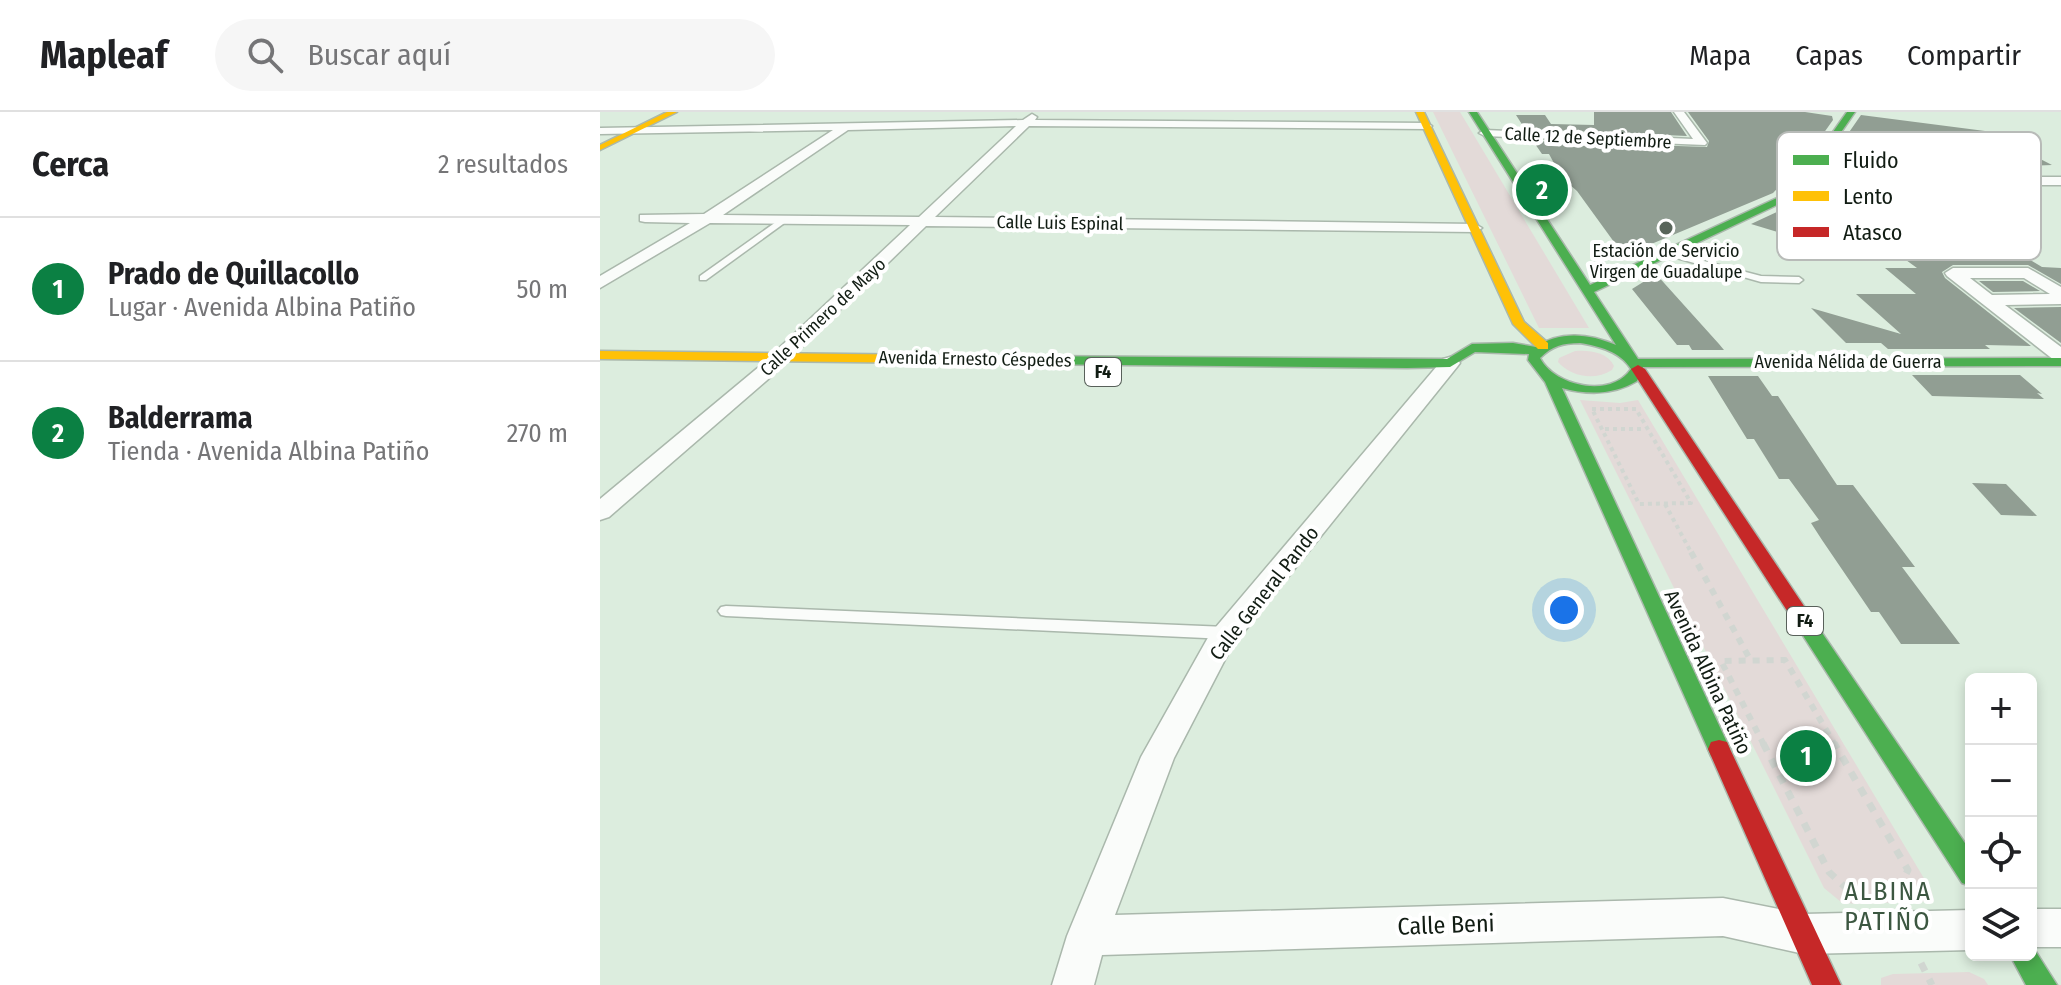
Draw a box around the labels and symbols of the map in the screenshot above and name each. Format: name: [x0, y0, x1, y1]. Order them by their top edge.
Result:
street label: Calle 12 de Septiembre: [1504, 123, 1672, 153]
legend: [1777, 132, 2041, 260]
text: Fluido: [1843, 147, 1899, 174]
pin: 2: [1516, 160, 1568, 220]
text: Lento: [1843, 183, 1893, 210]
street label: Calle Luis Espinal: [996, 211, 1124, 235]
marker: Estación de Servicio Virgen de Guadalupe: [1657, 219, 1675, 237]
text: Atasco: [1843, 219, 1902, 246]
place label: Estación de Servicio Virgen de Guadalupe: [1590, 240, 1742, 283]
street label: Calle Primero de Mayo: [756, 253, 890, 381]
street label: Avenida Ernesto Céspedes: [878, 346, 1072, 372]
street label: Avenida Nélida de Guerra: [1754, 351, 1942, 373]
road number: F4: [1085, 358, 1121, 386]
street label: Calle General Pando: [1204, 521, 1324, 665]
street label: Avenida Albina Patiño: [1659, 586, 1757, 758]
your location: [1544, 590, 1584, 630]
road number: F4: [1787, 607, 1823, 635]
pin: 1: [1780, 726, 1832, 786]
district label: ALBINA PATIÑO: [1844, 876, 1932, 937]
street label: Calle Beni: [1397, 909, 1495, 941]

